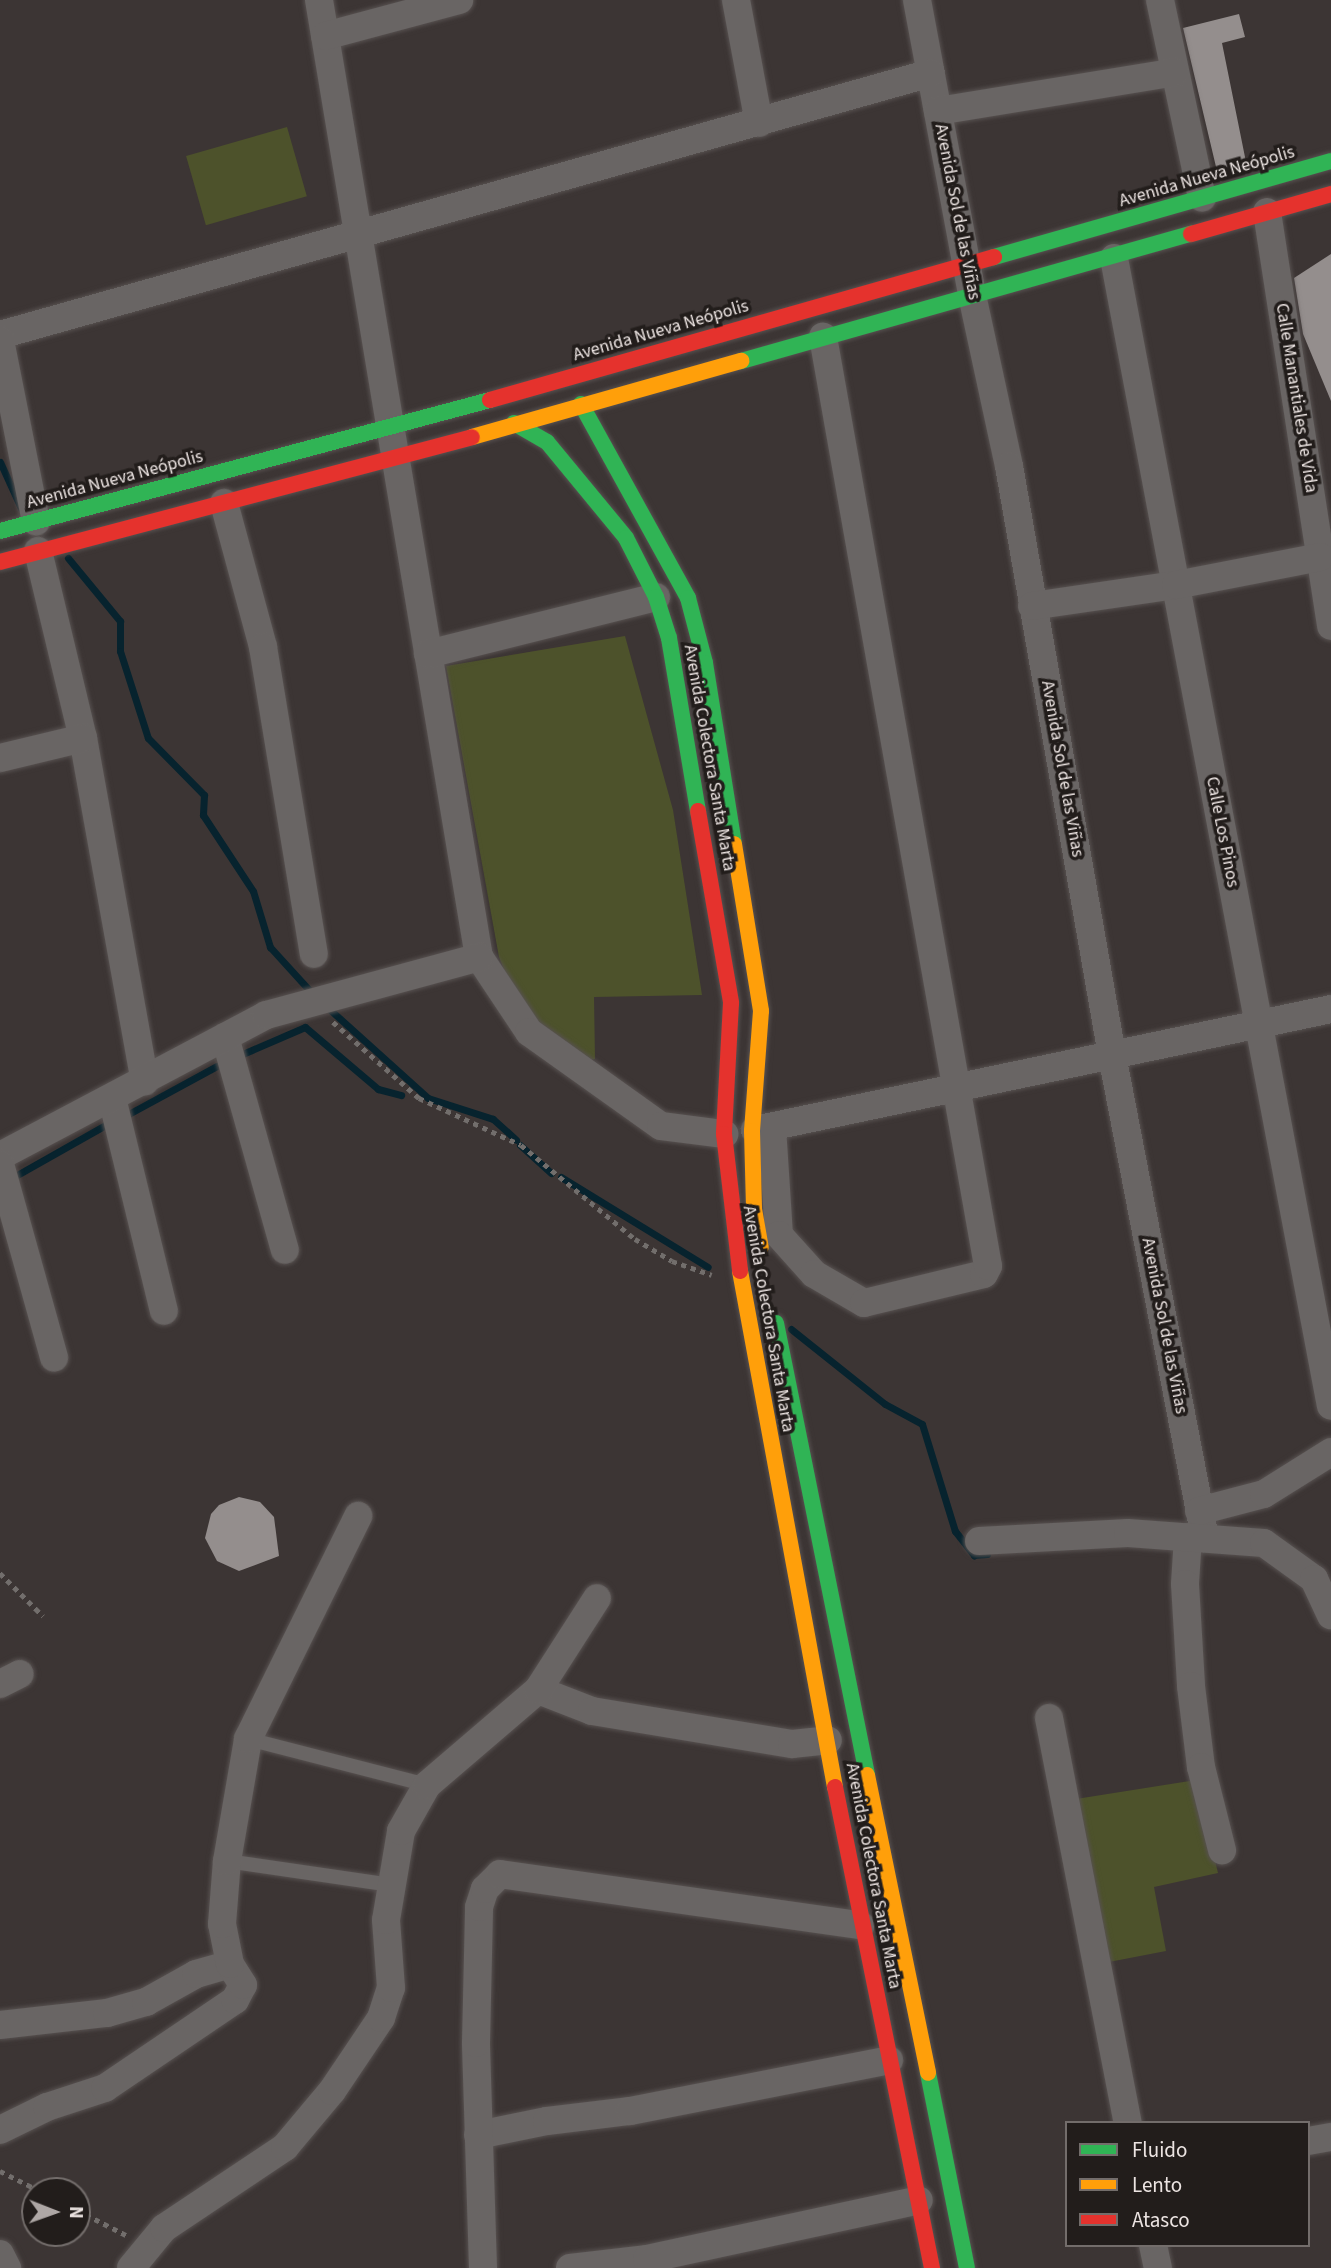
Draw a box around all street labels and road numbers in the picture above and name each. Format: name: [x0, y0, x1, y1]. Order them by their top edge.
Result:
street label: Avenida Sol de las Viñas: [929, 122, 985, 302]
street label: Avenida Nueva Neópolis: [1117, 142, 1297, 212]
street label: Avenida Nueva Neópolis: [571, 296, 751, 366]
street label: Calle Manantiales de Vida: [1270, 302, 1322, 494]
street label: Avenida Nueva Neópolis: [24, 446, 206, 514]
street label: Avenida Colectora Santa Marta: [678, 643, 740, 873]
street label: Avenida Sol de las Viñas: [1036, 679, 1088, 859]
street label: Calle Los Pinos: [1201, 775, 1243, 889]
street label: Avenida Colectora Santa Marta: [737, 1204, 799, 1434]
street label: Avenida Sol de las Viñas: [1136, 1236, 1192, 1416]
street label: Avenida Colectora Santa Marta: [840, 1761, 906, 1991]

